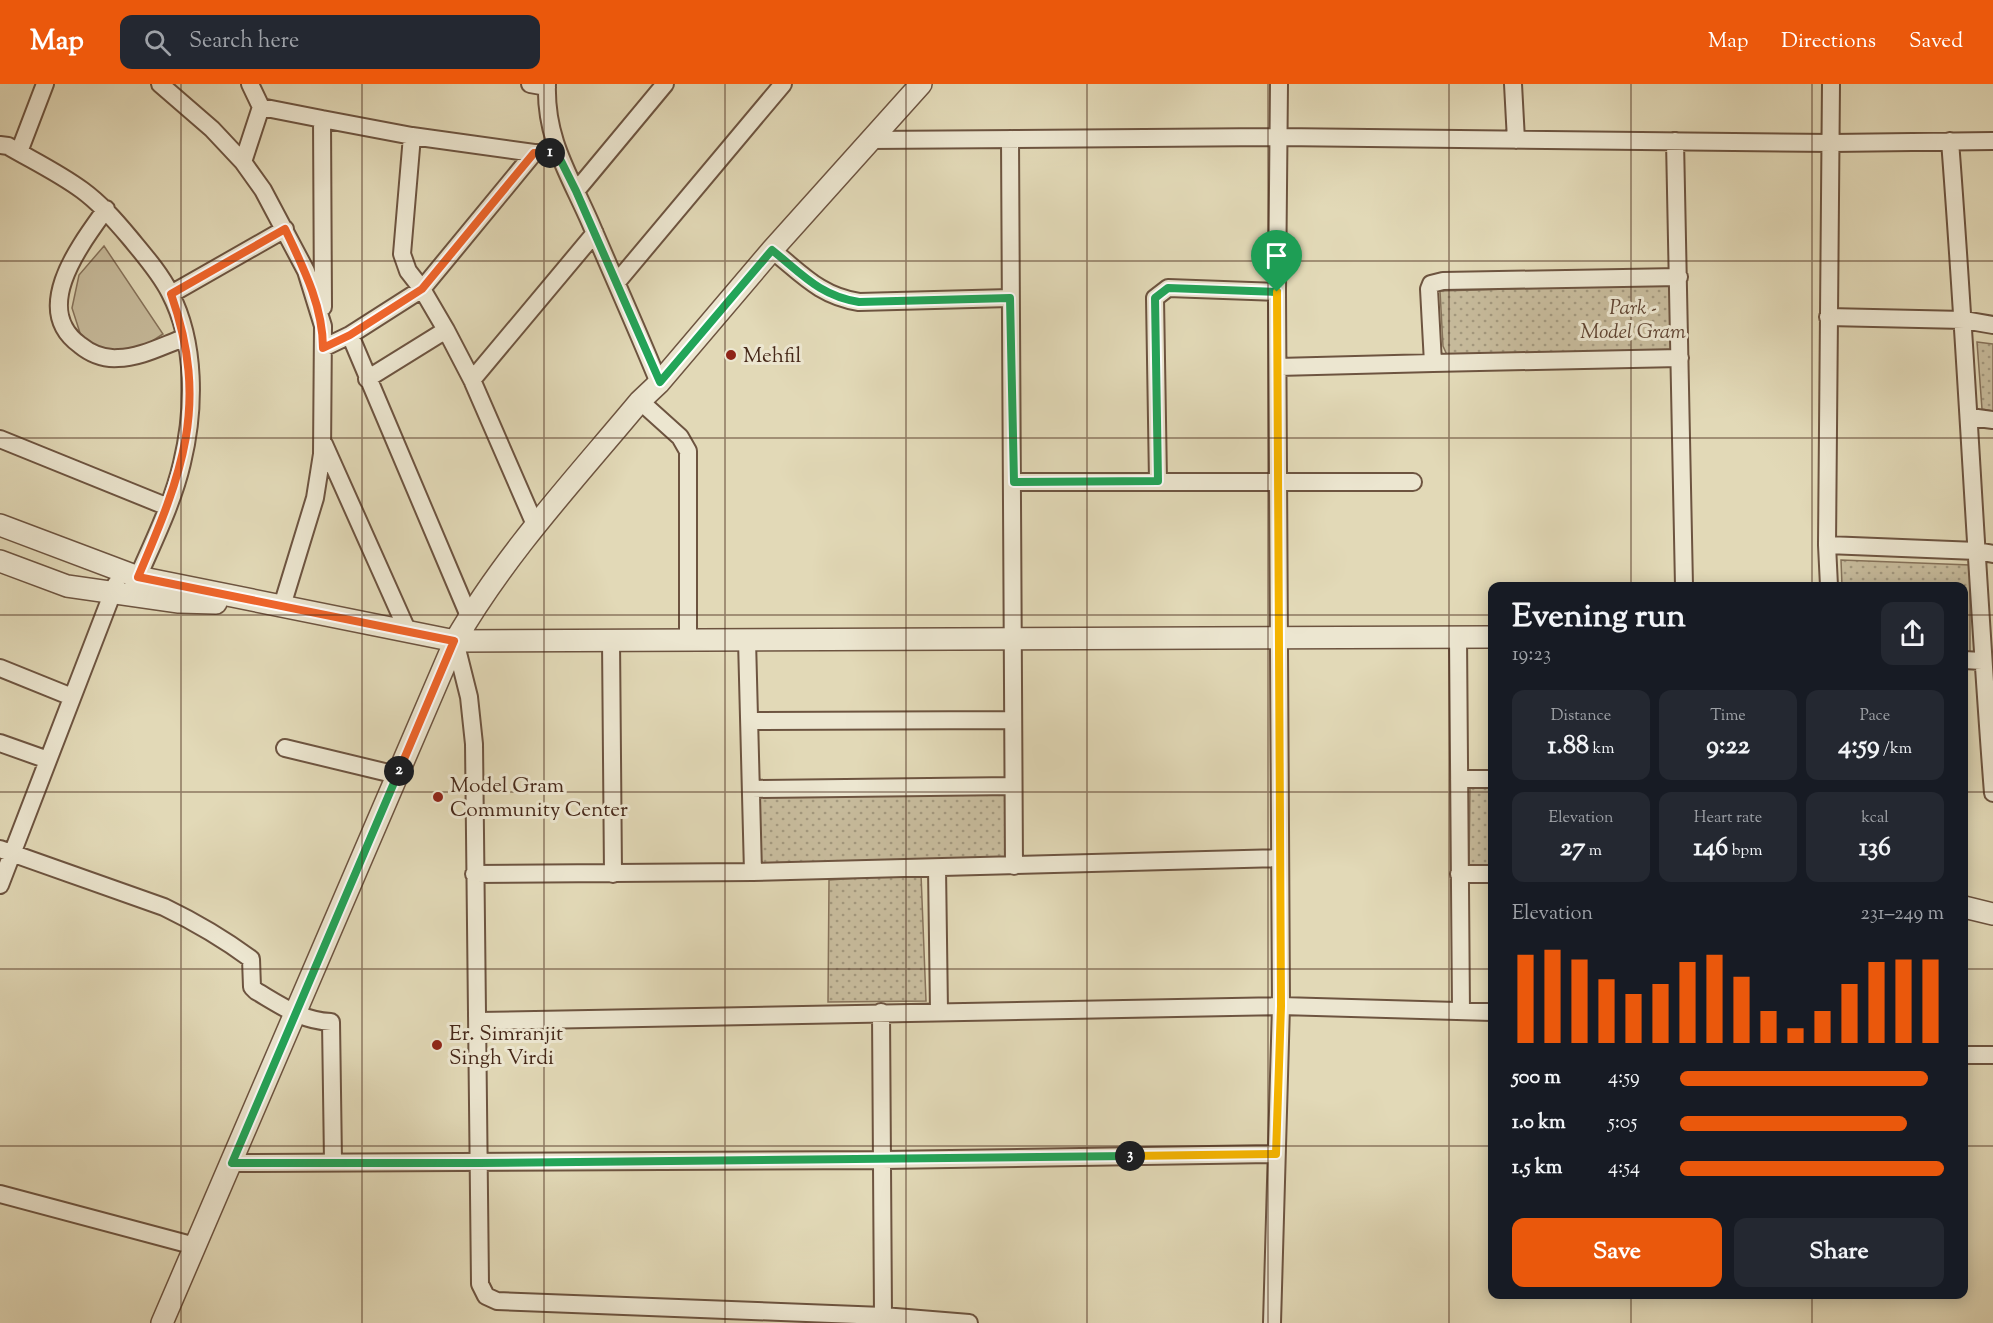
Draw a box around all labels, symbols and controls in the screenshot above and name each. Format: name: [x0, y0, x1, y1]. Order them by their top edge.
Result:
search box: [120, 15, 540, 69]
text: Map: [30, 22, 84, 62]
icon: search: [141, 26, 174, 59]
text: Search here: [189, 26, 299, 58]
text: Map: [1708, 27, 1748, 57]
text: Directions: [1781, 27, 1876, 57]
text: Saved: [1909, 27, 1963, 57]
pin: 1: [535, 138, 565, 168]
text: 1: [547, 141, 553, 164]
pin: [1251, 230, 1302, 292]
icon: arrive: [1260, 239, 1293, 272]
park label: Park - Model Gram: [1580, 294, 1686, 348]
place label: Mehfil: [743, 342, 801, 372]
marker: Mehfil: [724, 348, 738, 362]
text: Evening run: [1512, 594, 1686, 642]
button: share: [1881, 602, 1944, 665]
text: 19:23: [1512, 641, 1551, 670]
text: Distance: [1551, 705, 1611, 728]
text: Time: [1710, 705, 1746, 728]
text: Pace: [1860, 705, 1890, 728]
text: 1.88: [1548, 728, 1589, 765]
text: 9:22: [1706, 728, 1750, 765]
text: 4:59: [1838, 728, 1880, 765]
text: km: [1589, 738, 1614, 761]
text: /km: [1880, 738, 1912, 761]
pin: 2: [384, 756, 414, 786]
text: 2: [395, 759, 403, 782]
place label: Model Gram Community Center: [450, 772, 628, 826]
marker: Model Gram Community Center: [431, 790, 445, 804]
text: Elevation: [1549, 807, 1613, 830]
text: Heart rate: [1694, 807, 1762, 830]
text: kcal: [1861, 807, 1889, 830]
text: 27: [1560, 830, 1585, 867]
text: 146: [1694, 830, 1728, 867]
text: 136: [1859, 830, 1891, 867]
text: m: [1585, 840, 1602, 863]
text: bpm: [1728, 840, 1762, 863]
text: Elevation: [1512, 900, 1593, 929]
text: 231–249 m: [1860, 900, 1944, 929]
place label: Er. Simranjit Singh Virdi: [449, 1020, 563, 1074]
marker: Er. Simranjit Singh Virdi: [430, 1038, 444, 1052]
text: 500 m: [1512, 1064, 1561, 1093]
text: 4:59: [1608, 1064, 1640, 1093]
text: 1.0 km: [1512, 1109, 1566, 1138]
text: 5:05: [1608, 1109, 1637, 1138]
pin: 3: [1115, 1141, 1145, 1171]
text: 3: [1127, 1144, 1133, 1167]
text: 1.5 km: [1512, 1154, 1562, 1183]
text: 4:54: [1608, 1154, 1640, 1183]
button: Save: [1512, 1218, 1722, 1287]
button: Share: [1734, 1218, 1944, 1287]

